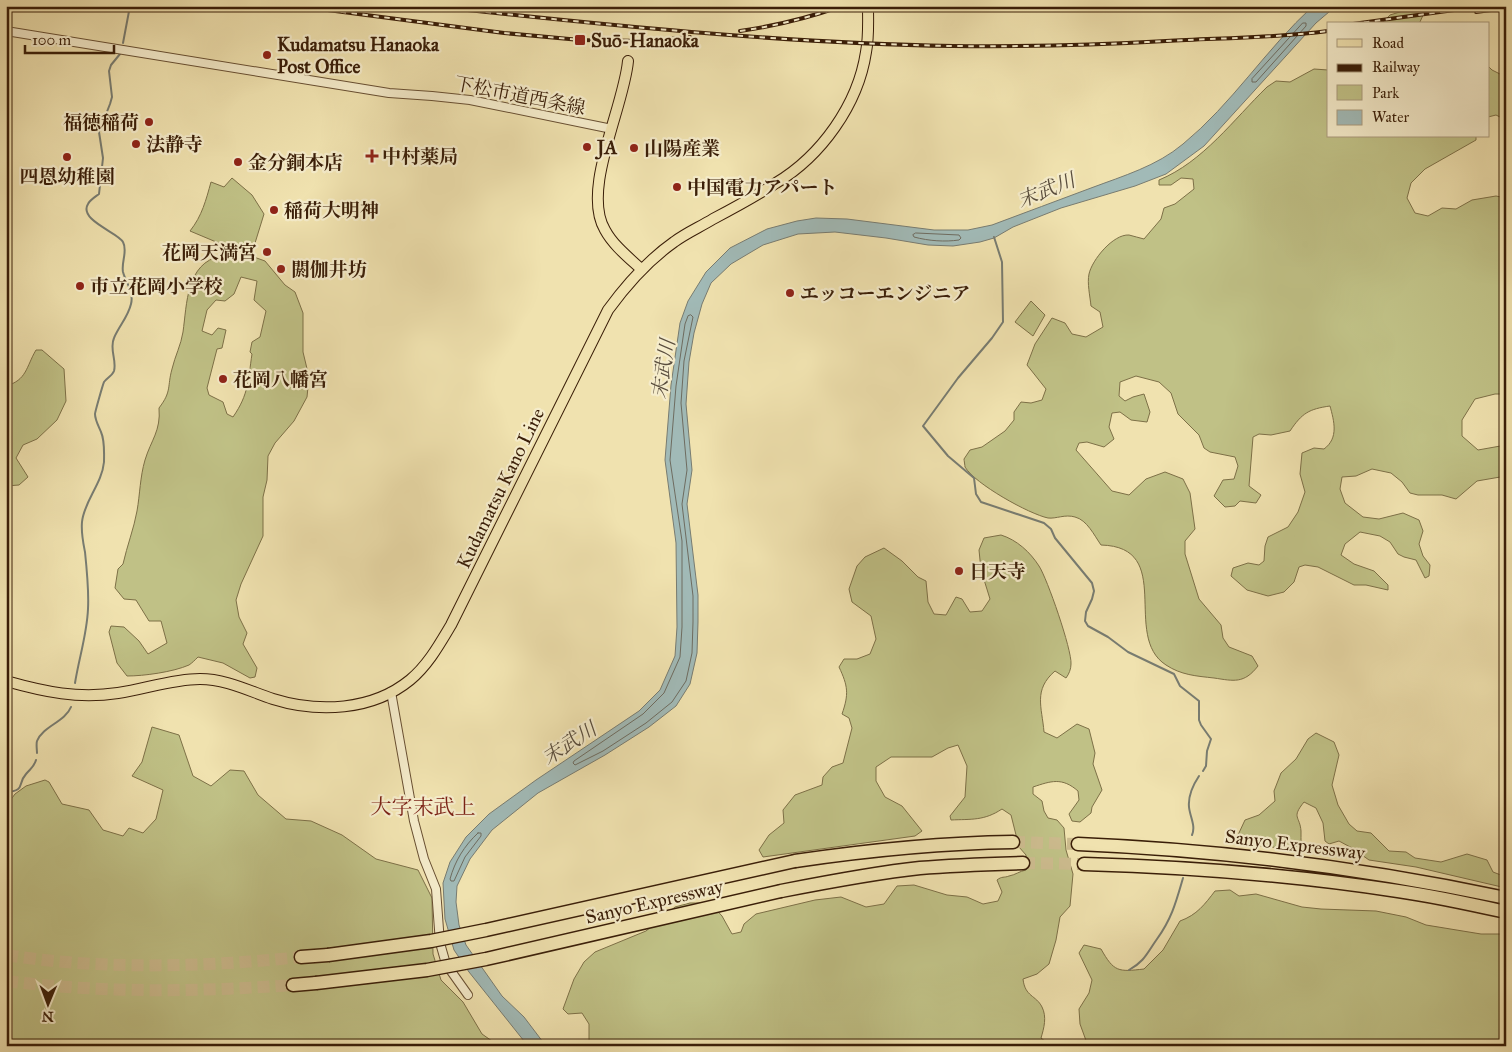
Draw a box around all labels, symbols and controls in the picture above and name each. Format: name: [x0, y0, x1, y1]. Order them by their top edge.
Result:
scale bar: [25, 22, 114, 54]
legend: [1327, 22, 1490, 138]
place label: Suō-Hanaoka: [591, 29, 700, 52]
text: 100 m: [32, 31, 72, 49]
place label: Kudamatsu Hanaoka Post Office: [277, 33, 440, 78]
marker: Suō-Hanaoka: [573, 33, 587, 47]
text: Road: [1372, 34, 1404, 52]
marker: Kudamatsu Hanaoka Post Office: [261, 49, 273, 61]
text: Railway: [1372, 58, 1421, 76]
street label: 下松市道西条線: [452, 72, 587, 119]
text: Park: [1372, 84, 1399, 102]
text: Water: [1372, 108, 1409, 126]
place label: 福徳稲荷: [63, 111, 139, 134]
marker: 福徳稲荷: [143, 116, 155, 128]
place label: 法静寺: [146, 133, 203, 156]
place label: JA: [594, 136, 618, 160]
place label: 山陽産業: [644, 137, 720, 160]
marker: 法静寺: [130, 138, 142, 150]
marker: JA: [581, 141, 593, 153]
marker: 山陽産業: [628, 142, 640, 154]
place label: 中村薬局: [382, 145, 458, 168]
marker: 中村薬局: [366, 150, 378, 162]
marker: 四恩幼稚園: [61, 151, 73, 163]
place label: 金分銅本店: [248, 151, 343, 174]
marker: 金分銅本店: [232, 156, 244, 168]
place label: 四恩幼稚園: [19, 165, 115, 188]
water label: 末武川: [1014, 167, 1080, 212]
place label: 中国電力アパート: [687, 176, 837, 199]
marker: 中国電力アパート: [671, 181, 683, 193]
place label: 稲荷大明神: [284, 199, 379, 222]
marker: 稲荷大明神: [268, 204, 280, 216]
place label: 花岡天満宮: [162, 241, 257, 264]
marker: 花岡天満宮: [261, 246, 273, 258]
place label: 閼伽井坊: [291, 258, 367, 281]
marker: 閼伽井坊: [275, 263, 287, 275]
place label: 市立花岡小学校: [90, 275, 223, 298]
marker: 市立花岡小学校: [74, 280, 86, 292]
place label: エッコーエンジニア: [800, 282, 970, 305]
marker: エッコーエンジニア: [784, 287, 796, 299]
water label: 末武川: [646, 336, 680, 401]
place label: 花岡八幡宮: [233, 368, 328, 391]
marker: 花岡八幡宮: [217, 373, 229, 385]
street label: Kudamatsu Kano Line: [452, 404, 549, 572]
place label: 日天寺: [969, 560, 1026, 583]
marker: 日天寺: [953, 565, 965, 577]
water label: 末武川: [537, 716, 602, 769]
district label: 大字末武上: [371, 794, 476, 820]
street label: Sanyo Expressway: [1224, 825, 1367, 865]
street label: Sanyo Expressway: [583, 874, 726, 929]
north arrow: [22, 980, 72, 1030]
text: N: [42, 1008, 54, 1025]

